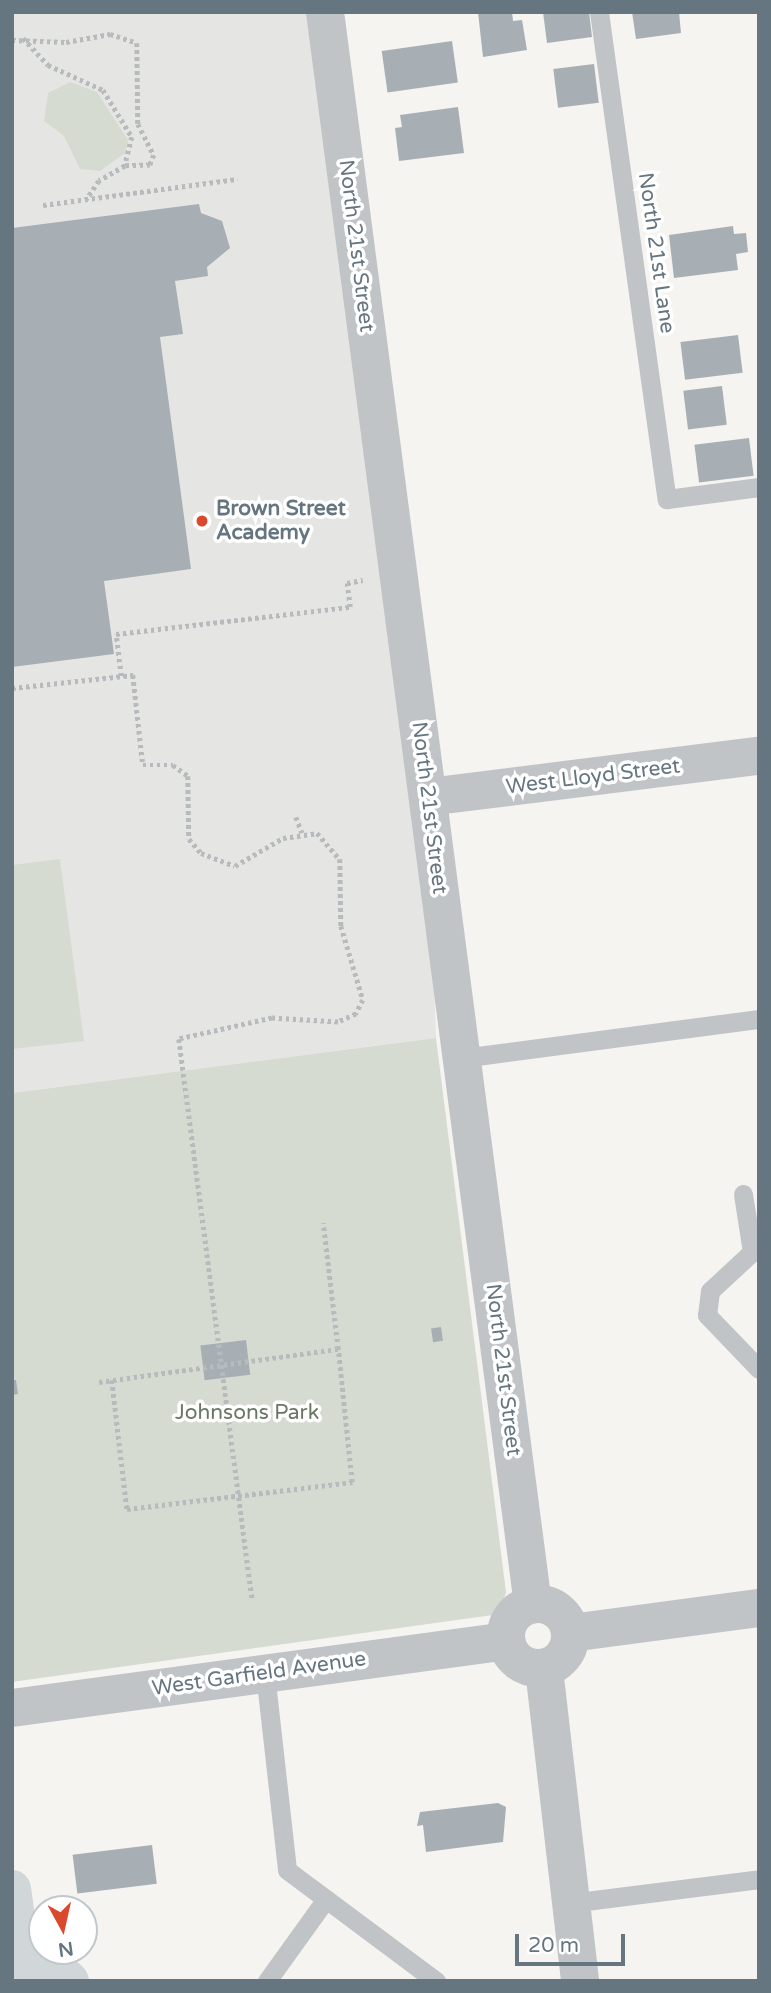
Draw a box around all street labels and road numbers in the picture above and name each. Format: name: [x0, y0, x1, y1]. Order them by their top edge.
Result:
street label: North 21st Street: [333, 158, 379, 334]
street label: North 21st Lane: [632, 171, 680, 335]
street label: North 21st Street: [406, 720, 452, 896]
street label: West Lloyd Street: [504, 754, 682, 800]
street label: North 21st Street: [480, 1282, 526, 1458]
street label: West Garfield Avenue: [150, 1647, 368, 1701]

